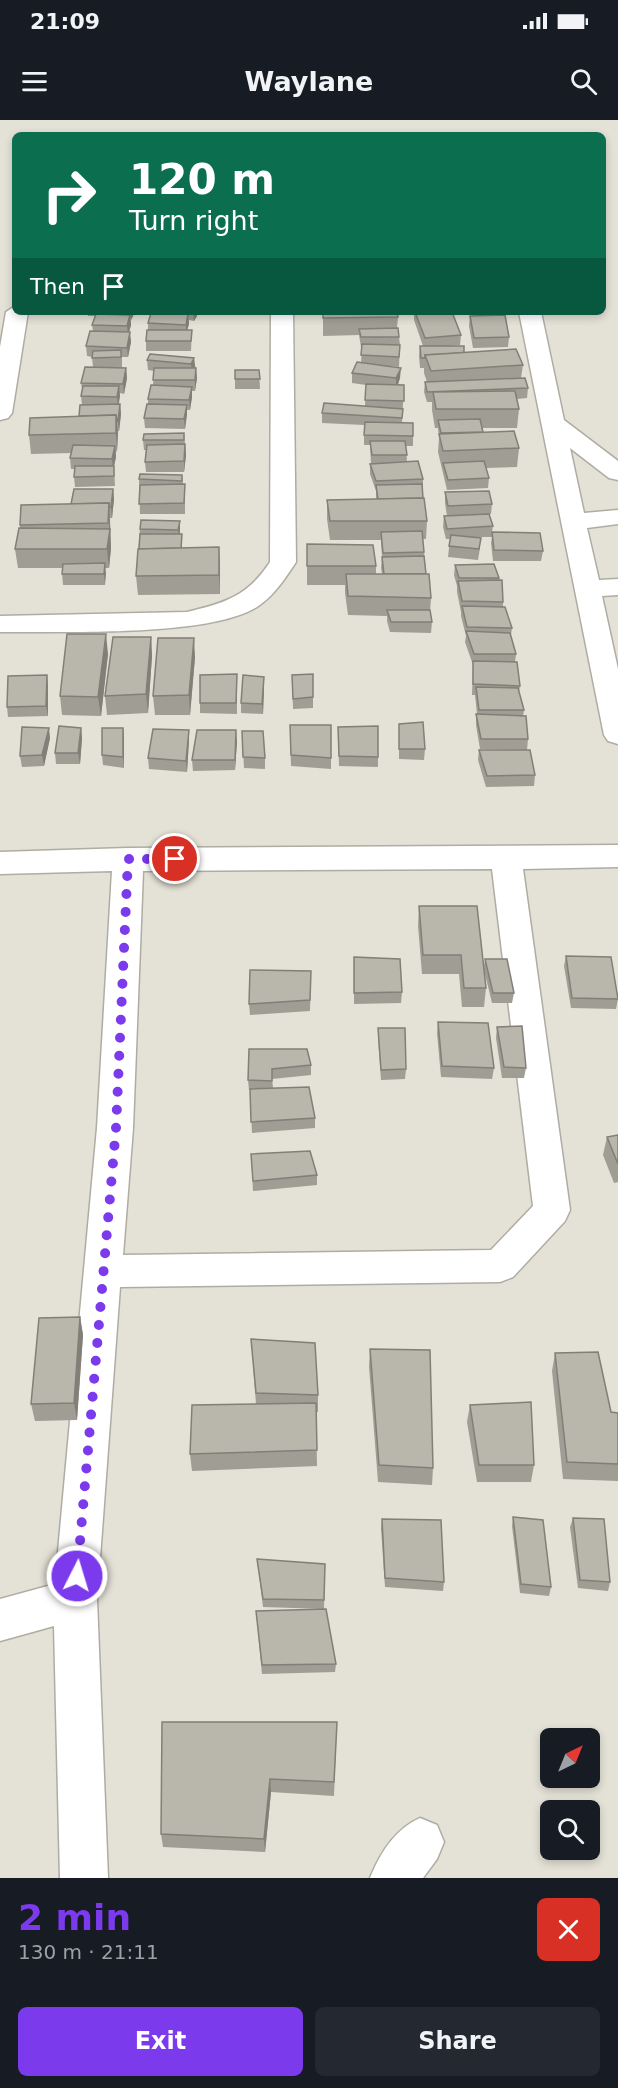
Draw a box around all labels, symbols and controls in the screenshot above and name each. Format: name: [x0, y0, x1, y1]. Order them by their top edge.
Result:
text: 21:09: [30, 9, 100, 34]
icon: menu: [18, 65, 51, 98]
icon: search: [567, 65, 600, 98]
text: Waylane: [245, 66, 373, 97]
text: 120 m: [129, 155, 275, 204]
icon: right: [30, 156, 108, 234]
text: Turn right: [129, 205, 258, 236]
icon: arrive: [97, 270, 130, 303]
text: Then: [30, 274, 85, 299]
pin: [149, 833, 200, 884]
icon: arrive: [158, 842, 191, 875]
position arrow: [45, 1544, 109, 1608]
north arrow: [540, 1728, 600, 1788]
map controls: [540, 1728, 600, 1860]
button: search: [540, 1800, 600, 1860]
text: 2 min: [18, 1897, 131, 1938]
button: close: [537, 1898, 600, 1961]
text: 130 m · 21:11: [18, 1940, 159, 1964]
button: Exit: [18, 2007, 303, 2076]
button: Share: [315, 2007, 600, 2076]

